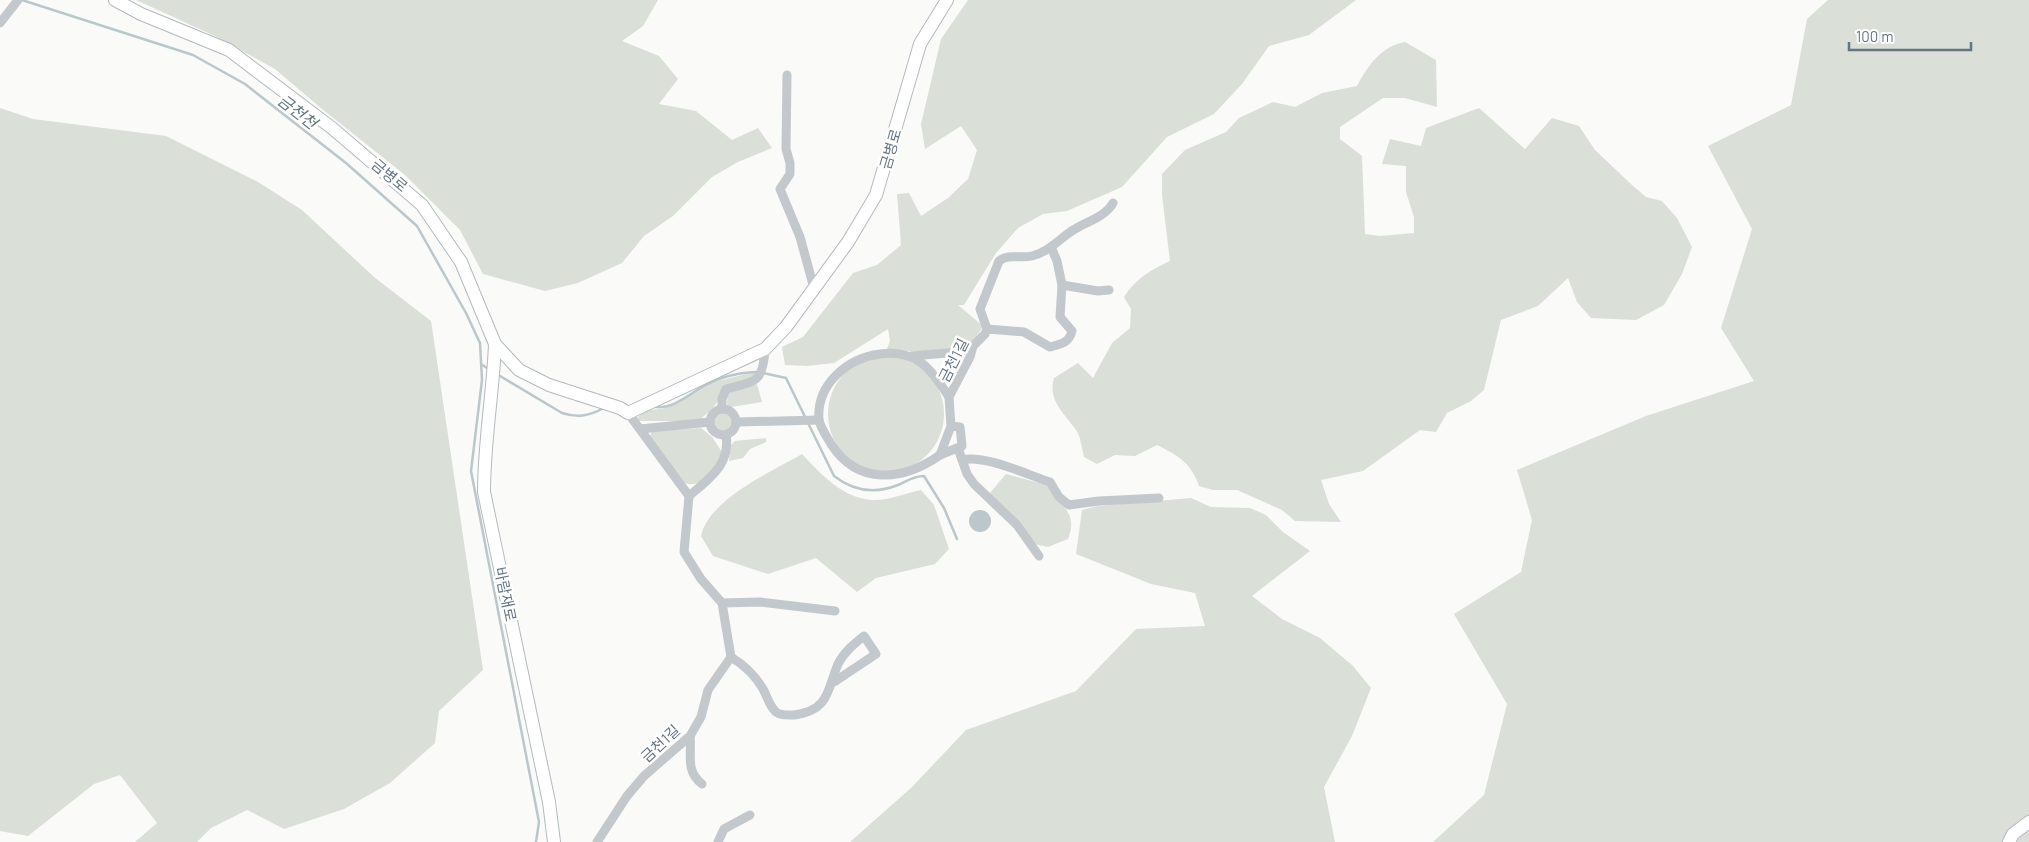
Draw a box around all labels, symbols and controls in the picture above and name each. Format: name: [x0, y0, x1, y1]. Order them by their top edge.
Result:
scale bar: [1849, 20, 1972, 52]
text: 100 m: [1856, 27, 1894, 45]
water label: 금천천: [275, 90, 323, 133]
street label: 금병로: [876, 127, 904, 171]
street label: 금병로: [368, 155, 412, 195]
street label: 금천1길: [934, 335, 972, 385]
street label: 바람재로: [491, 565, 521, 623]
street label: 금천1길: [637, 721, 683, 765]

